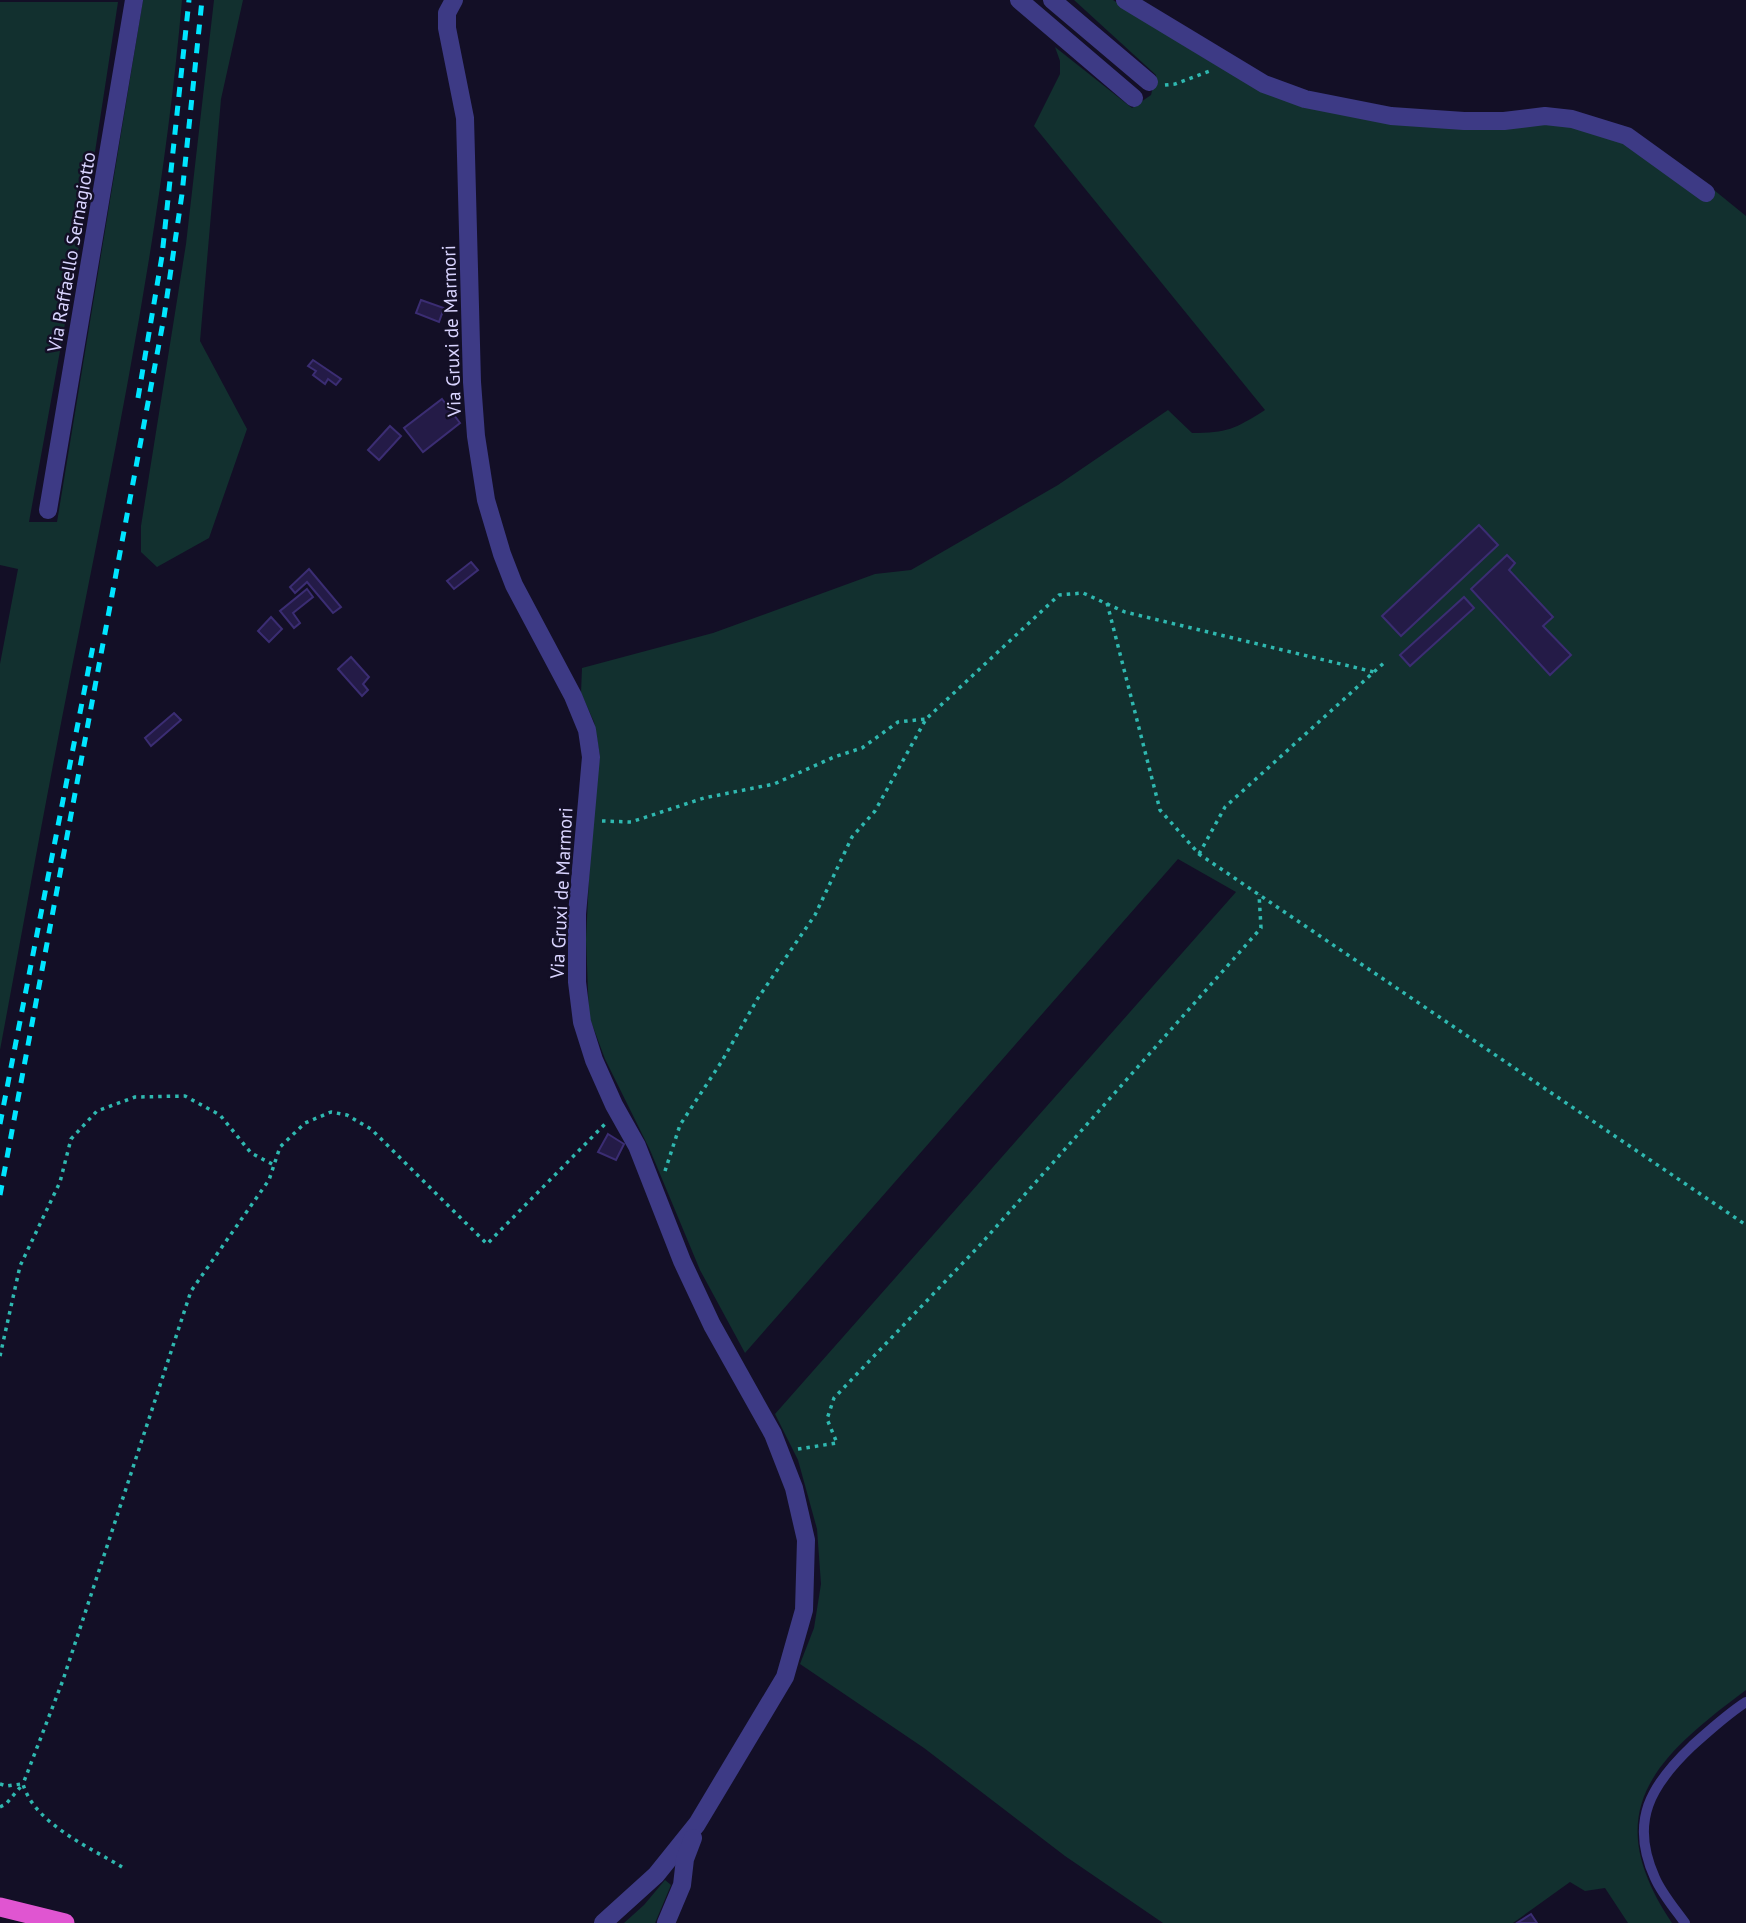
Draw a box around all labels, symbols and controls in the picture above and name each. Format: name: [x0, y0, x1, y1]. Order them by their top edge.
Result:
street label: Via Raffaello Sernagiotto: [41, 150, 100, 355]
street label: Via Gruxi de Marmori: [436, 245, 466, 418]
street label: Via Gruxi de Marmori: [544, 807, 577, 980]

